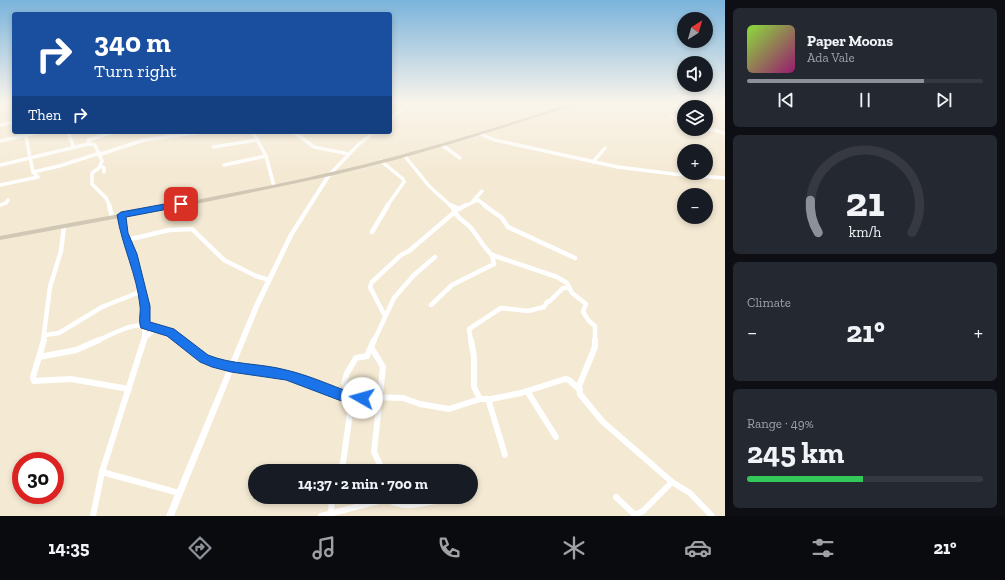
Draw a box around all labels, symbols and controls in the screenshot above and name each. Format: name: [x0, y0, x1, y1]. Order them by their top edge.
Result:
north arrow: [677, 12, 713, 48]
map controls: [677, 12, 713, 224]
text: 340 m: [94, 26, 171, 59]
icon: right: [28, 28, 80, 80]
text: Paper Moons: [807, 32, 893, 50]
text: Ada Vale: [807, 50, 855, 65]
button: sound: [677, 56, 713, 92]
text: Turn right: [94, 60, 176, 82]
icon: previous: [775, 89, 797, 111]
icon: pause: [854, 89, 876, 111]
icon: next: [933, 89, 955, 111]
button: layers: [677, 100, 713, 136]
icon: right: [69, 104, 91, 126]
text: Then: [28, 106, 61, 124]
button: +: [677, 144, 713, 180]
text: 21: [845, 176, 885, 226]
pin: [164, 187, 198, 221]
button: −: [677, 188, 713, 224]
icon: arrive: [170, 193, 192, 215]
text: km/h: [849, 223, 881, 240]
text: Climate: [747, 295, 791, 310]
text: 21°: [846, 314, 885, 350]
text: −: [747, 319, 757, 346]
text: +: [974, 319, 983, 346]
position arrow: [341, 377, 383, 419]
text: Range · 49%: [747, 416, 814, 431]
text: 245 km: [747, 435, 844, 471]
speed limit sign: 30: [12, 452, 64, 504]
text: 14:37 · 2 min · 700 m: [298, 475, 428, 493]
icon: directions: [186, 534, 214, 562]
icon: music: [310, 534, 338, 562]
icon: phone: [435, 534, 463, 562]
icon: climate: [560, 534, 588, 562]
icon: car: [684, 534, 712, 562]
icon: filters: [809, 534, 837, 562]
text: 14:35: [48, 537, 89, 559]
text: 21°: [933, 537, 957, 559]

